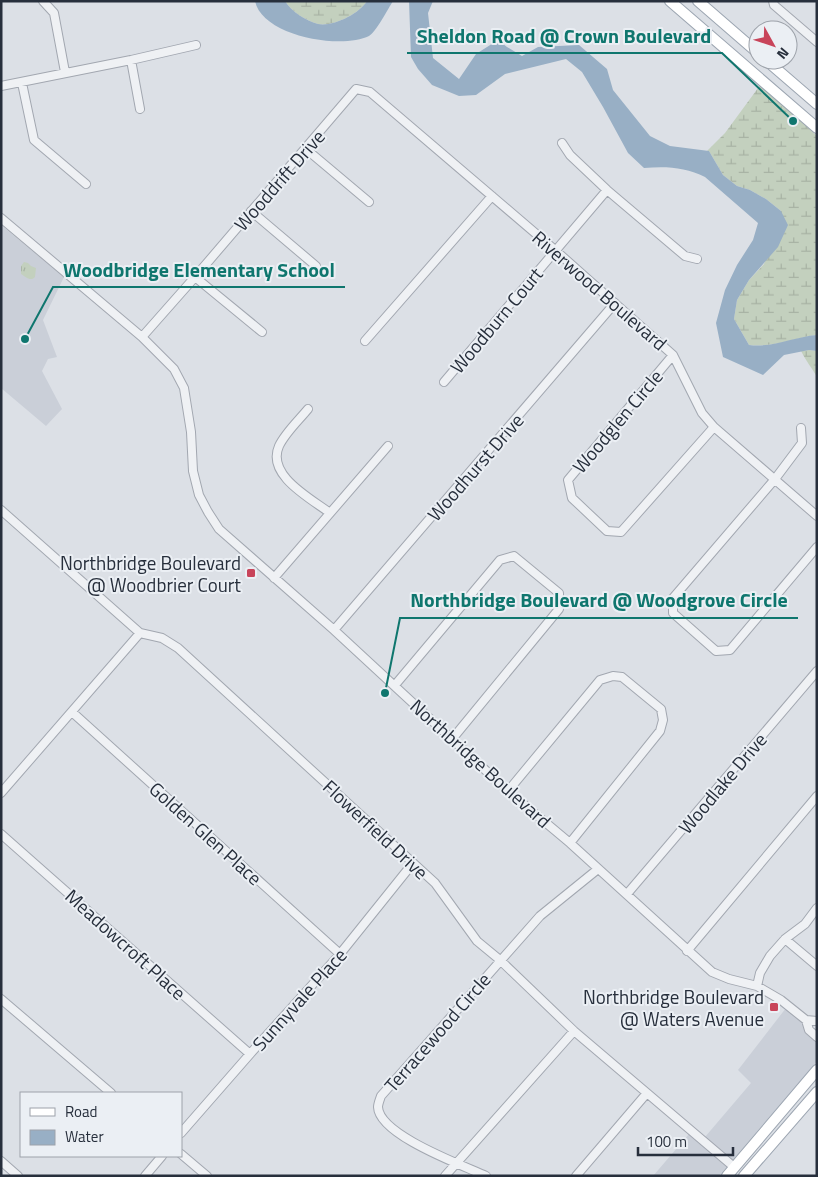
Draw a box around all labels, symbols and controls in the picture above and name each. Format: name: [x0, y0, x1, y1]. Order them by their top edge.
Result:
callout: Sheldon Road @ Crown Boulevard: [407, 18, 722, 53]
text: Sheldon Road @ Crown Boulevard: [417, 20, 711, 51]
north arrow: [748, 20, 798, 70]
text: N: [772, 43, 795, 64]
street label: Wooddrift Drive: [227, 123, 331, 237]
street label: Riverwood Boulevard: [526, 223, 674, 357]
callout: Woodbridge Elementary School: [53, 252, 345, 287]
text: Woodbridge Elementary School: [63, 254, 335, 285]
street label: Woodburn Court: [443, 260, 549, 380]
street label: Woodglen Circle: [565, 363, 669, 479]
street label: Woodhurst Drive: [420, 407, 530, 527]
place label: Northbridge Boulevard @ Woodbrier Court: [60, 548, 241, 599]
marker: Northbridge Boulevard @ Woodbrier Court: [245, 567, 257, 579]
callout: Northbridge Boulevard @ Woodgrove Circle: [400, 583, 798, 618]
text: Northbridge Boulevard @ Woodgrove Circle: [410, 584, 788, 615]
street label: Northbridge Boulevard: [404, 692, 558, 834]
street label: Woodlake Drive: [671, 726, 773, 840]
street label: Flowerfield Drive: [317, 772, 435, 886]
street label: Golden Glen Place: [143, 774, 269, 892]
street label: Meadowcroft Place: [59, 882, 193, 1006]
street label: Sunnyvale Place: [245, 941, 353, 1057]
street label: Terracewood Circle: [377, 966, 497, 1098]
place label: Northbridge Boulevard @ Waters Avenue: [583, 982, 764, 1033]
marker: Northbridge Boulevard @ Waters Avenue: [768, 1001, 780, 1013]
legend: [20, 1092, 182, 1157]
text: Road: [65, 1100, 97, 1123]
scale bar: [638, 1124, 733, 1156]
text: Water: [65, 1125, 104, 1148]
text: 100 m: [646, 1130, 687, 1153]

